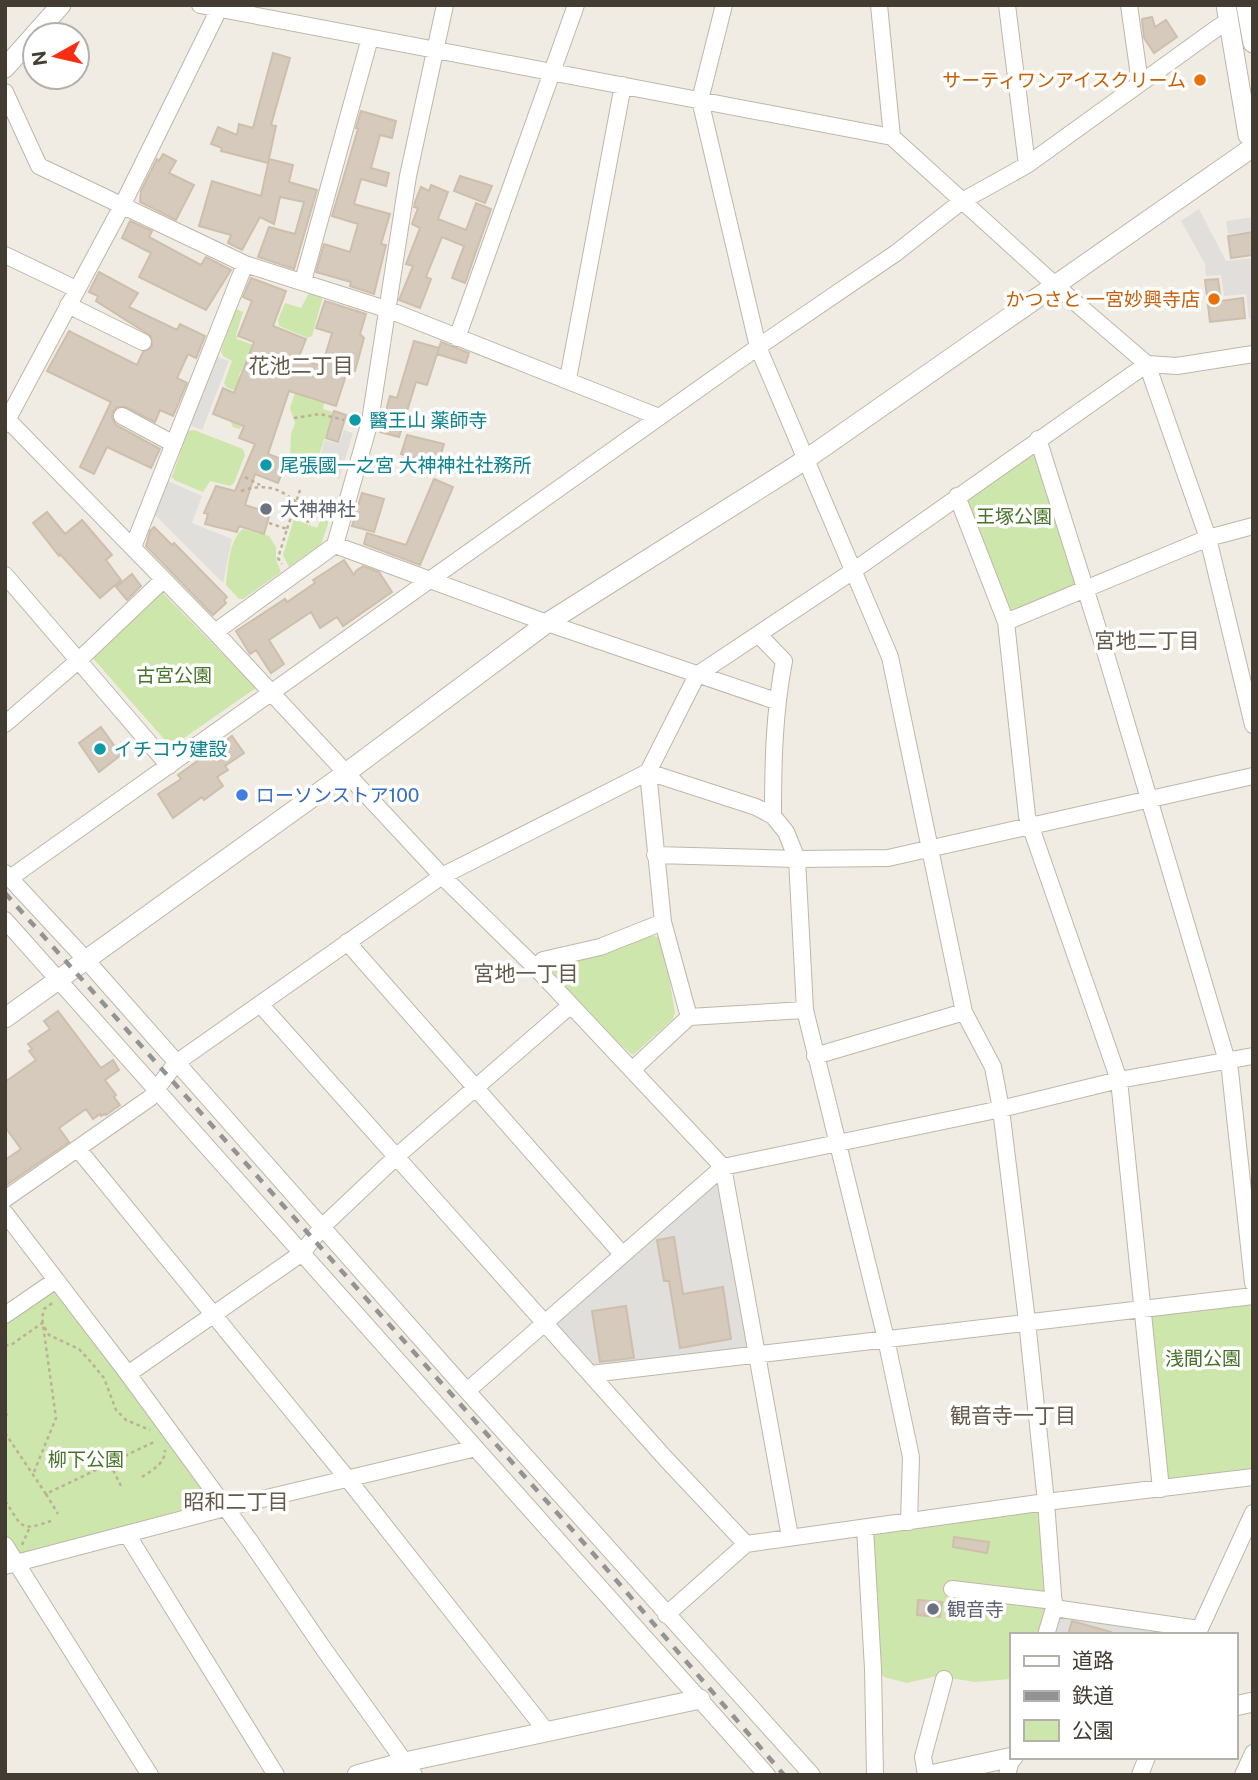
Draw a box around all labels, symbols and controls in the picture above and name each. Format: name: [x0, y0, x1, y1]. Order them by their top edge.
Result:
north arrow: [21, 21, 91, 91]
text: N: [27, 49, 51, 67]
place label: サーティワンアイスクリーム: [942, 69, 1186, 91]
marker: サーティワンアイスクリーム: [1192, 72, 1208, 88]
place label: かつさと 一宮妙興寺店: [1005, 288, 1200, 310]
marker: かつさと 一宮妙興寺店: [1206, 291, 1222, 307]
district label: 花池二丁目: [249, 353, 354, 378]
place label: 醫王山 薬師寺: [369, 409, 488, 431]
marker: 醫王山 薬師寺: [347, 412, 363, 428]
place label: 尾張國一之宮 大神神社社務所: [280, 454, 532, 476]
marker: 尾張國一之宮 大神神社社務所: [258, 457, 274, 473]
place label: 大神神社: [280, 498, 356, 520]
marker: 大神神社: [258, 501, 274, 517]
park label: 王塚公園: [976, 505, 1052, 527]
district label: 宮地二丁目: [1095, 628, 1200, 653]
park label: 古宮公園: [136, 664, 212, 686]
place label: イチコウ建設: [114, 738, 227, 760]
marker: イチコウ建設: [92, 741, 108, 757]
place label: ローソンストア100: [256, 784, 420, 806]
marker: ローソンストア100: [234, 787, 250, 803]
district label: 宮地一丁目: [474, 961, 579, 986]
park label: 浅間公園: [1165, 1347, 1241, 1369]
district label: 観音寺一丁目: [950, 1403, 1076, 1428]
park label: 柳下公園: [48, 1448, 124, 1470]
district label: 昭和二丁目: [184, 1489, 289, 1514]
place label: 観音寺: [947, 1598, 1004, 1620]
marker: 観音寺: [925, 1601, 941, 1617]
legend: [1010, 1633, 1237, 1759]
text: 道路: [1072, 1648, 1114, 1673]
text: 鉄道: [1072, 1683, 1114, 1708]
text: 公園: [1072, 1718, 1114, 1743]

